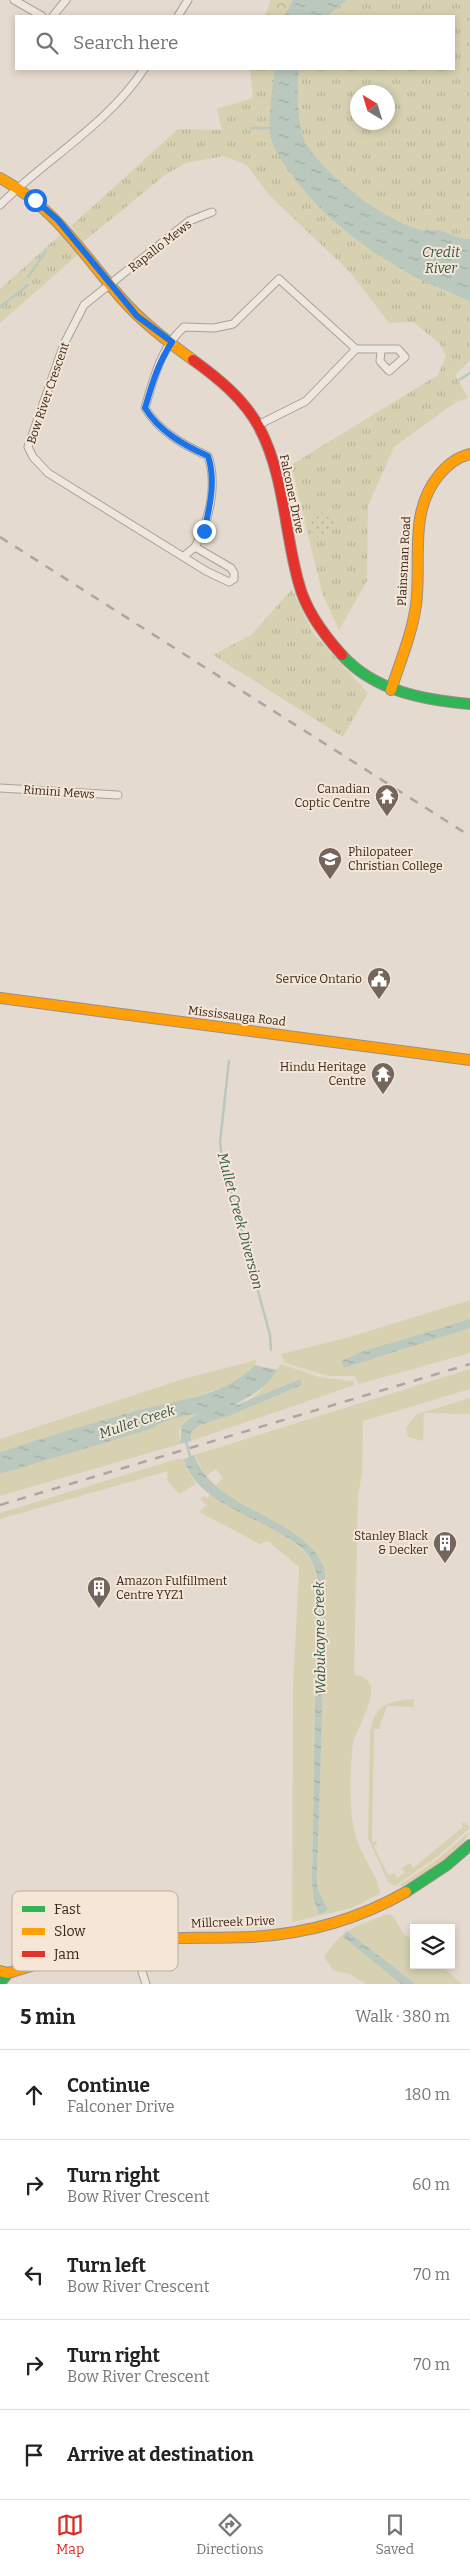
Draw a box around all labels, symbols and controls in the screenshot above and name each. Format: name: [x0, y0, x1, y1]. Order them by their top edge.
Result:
search box: [15, 15, 455, 70]
icon: search: [33, 29, 61, 57]
text: Search here: [73, 31, 178, 54]
north arrow: [350, 85, 395, 130]
route start: [24, 189, 47, 212]
street label: Rapallo Mews: [126, 217, 194, 275]
water label: Credit River: [422, 244, 461, 277]
street label: Bow River Crescent: [24, 340, 72, 446]
street label: Falconer Drive: [277, 453, 307, 535]
street label: Plainsman Road: [395, 516, 413, 606]
route end: [193, 520, 216, 543]
place label: Canadian Coptic Centre: [295, 782, 370, 810]
street label: Rimini Mews: [23, 783, 96, 802]
temple icon: Canadian Coptic Centre: [374, 783, 400, 817]
place label: Philopateer Christian College: [348, 845, 443, 873]
school or university icon: Philopateer Christian College: [317, 846, 343, 880]
public building icon: Service Ontario: [366, 966, 392, 1000]
place label: Service Ontario: [276, 972, 362, 986]
street label: Mississauga Road: [187, 1003, 287, 1029]
place label: Hindu Heritage Centre: [280, 1060, 366, 1088]
temple icon: Hindu Heritage Centre: [370, 1061, 396, 1095]
water label: Mullet Creek Diversion: [214, 1151, 266, 1291]
water label: Mullet Creek: [97, 1402, 177, 1442]
place label: Stanley Black & Decker: [354, 1529, 429, 1557]
building icon: Stanley Black & Decker: [432, 1530, 458, 1564]
place label: Amazon Fulfillment Centre YYZ1: [116, 1574, 228, 1602]
building icon: Amazon Fulfillment Centre YYZ1: [86, 1575, 112, 1609]
water label: Wabukayne Creek: [311, 1581, 329, 1695]
legend: [12, 1891, 178, 1971]
text: Fast: [54, 1901, 81, 1918]
street label: Millcreek Drive: [191, 1914, 275, 1930]
text: Slow: [54, 1923, 86, 1940]
map controls: [410, 1924, 455, 1969]
button: layers: [410, 1924, 455, 1969]
text: Jam: [53, 1946, 80, 1963]
text: 5 min: [20, 2004, 76, 2030]
text: Walk · 380 m: [355, 2007, 450, 2026]
text: Continue: [67, 2074, 150, 2097]
icon: ahead: [20, 2081, 48, 2109]
text: 180 m: [405, 2085, 450, 2104]
text: Falconer Drive: [67, 2097, 175, 2116]
text: Turn right: [67, 2164, 160, 2187]
icon: right: [20, 2171, 48, 2199]
text: 60 m: [412, 2175, 450, 2194]
text: Bow River Crescent: [67, 2187, 210, 2206]
text: Turn left: [67, 2254, 146, 2277]
icon: left: [20, 2261, 48, 2289]
text: 70 m: [414, 2265, 450, 2284]
text: Bow River Crescent: [67, 2277, 210, 2296]
text: Turn right: [67, 2344, 160, 2367]
icon: right: [20, 2351, 48, 2379]
text: 70 m: [414, 2355, 450, 2374]
text: Bow River Crescent: [67, 2367, 210, 2386]
icon: arrive: [20, 2441, 48, 2469]
text: Arrive at destination: [67, 2443, 254, 2466]
tab: Map: [56, 2511, 84, 2558]
tab: Directions: [196, 2511, 264, 2558]
tab: Saved: [376, 2511, 414, 2558]

